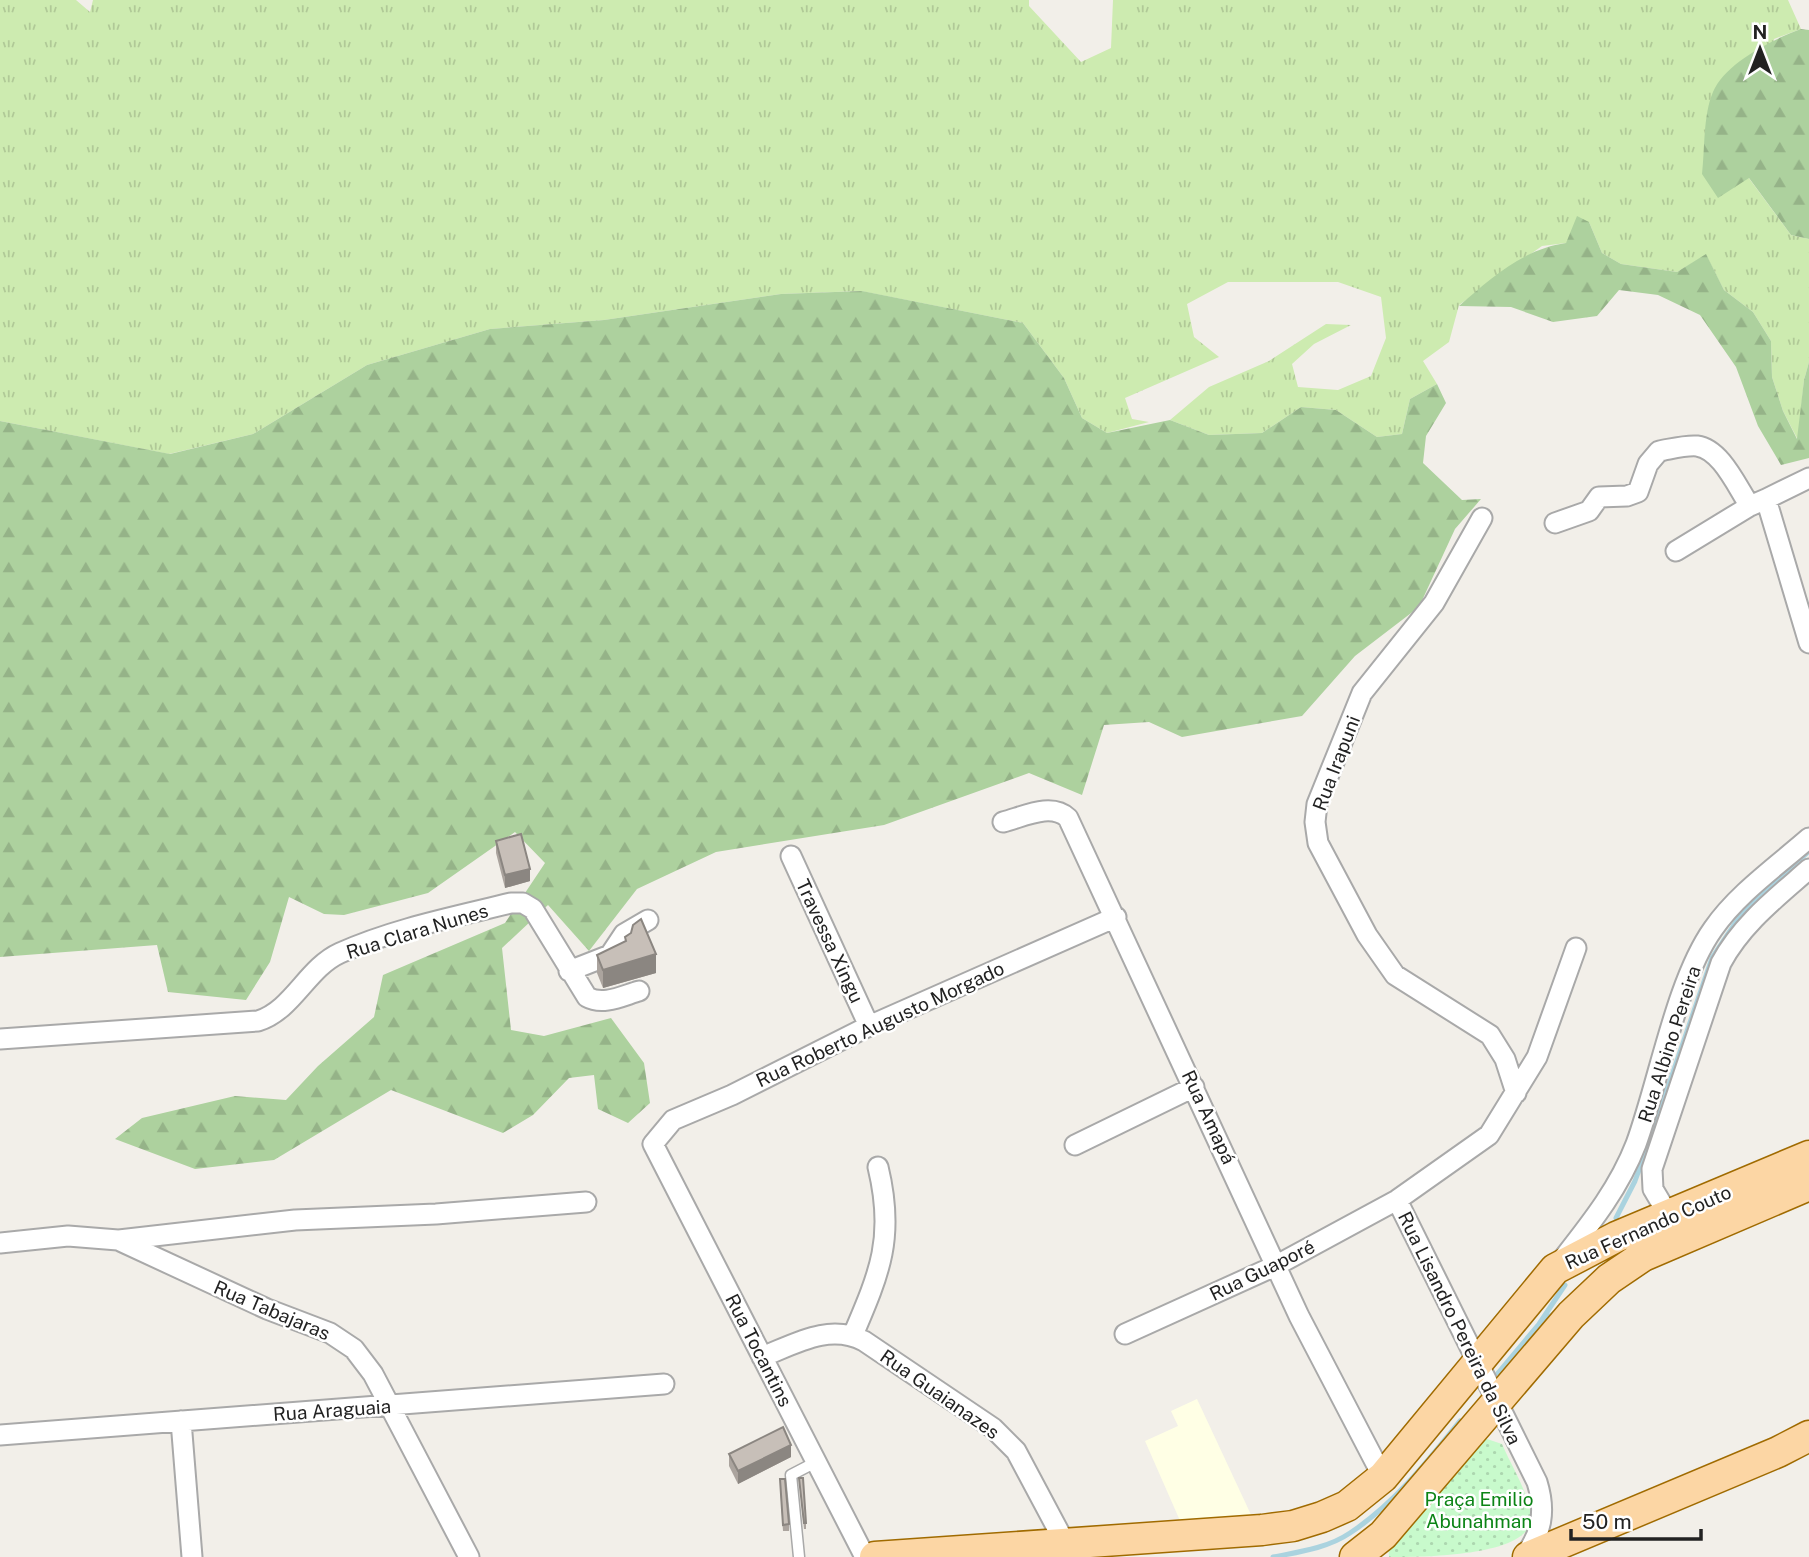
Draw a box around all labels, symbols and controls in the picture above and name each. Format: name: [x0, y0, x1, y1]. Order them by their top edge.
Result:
north arrow: [1725, 14, 1795, 84]
text: N: [1753, 21, 1767, 43]
street label: Rua Irapuni: [1308, 712, 1364, 814]
street label: Travessa Xingu: [792, 876, 868, 1006]
street label: Rua Clara Nunes: [343, 899, 491, 963]
street label: Rua Roberto Augusto Morgado: [752, 957, 1008, 1091]
street label: Rua Albino Pereira: [1633, 963, 1705, 1125]
street label: Rua Amapá: [1178, 1067, 1240, 1167]
street label: Rua Fernando Couto: [1561, 1180, 1735, 1274]
street label: Rua Lisandro Pereira da Silva: [1394, 1208, 1526, 1448]
street label: Rua Guaporé: [1206, 1235, 1318, 1305]
street label: Rua Tabajaras: [211, 1276, 333, 1344]
street label: Rua Tocantins: [721, 1290, 797, 1410]
street label: Rua Guaianazes: [876, 1345, 1004, 1443]
street label: Rua Araguaia: [272, 1395, 392, 1425]
park label: Praça Emilio Abunahman: [1425, 1488, 1533, 1532]
scale bar: [1571, 1498, 1700, 1542]
text: 50 m: [1582, 1509, 1632, 1534]

